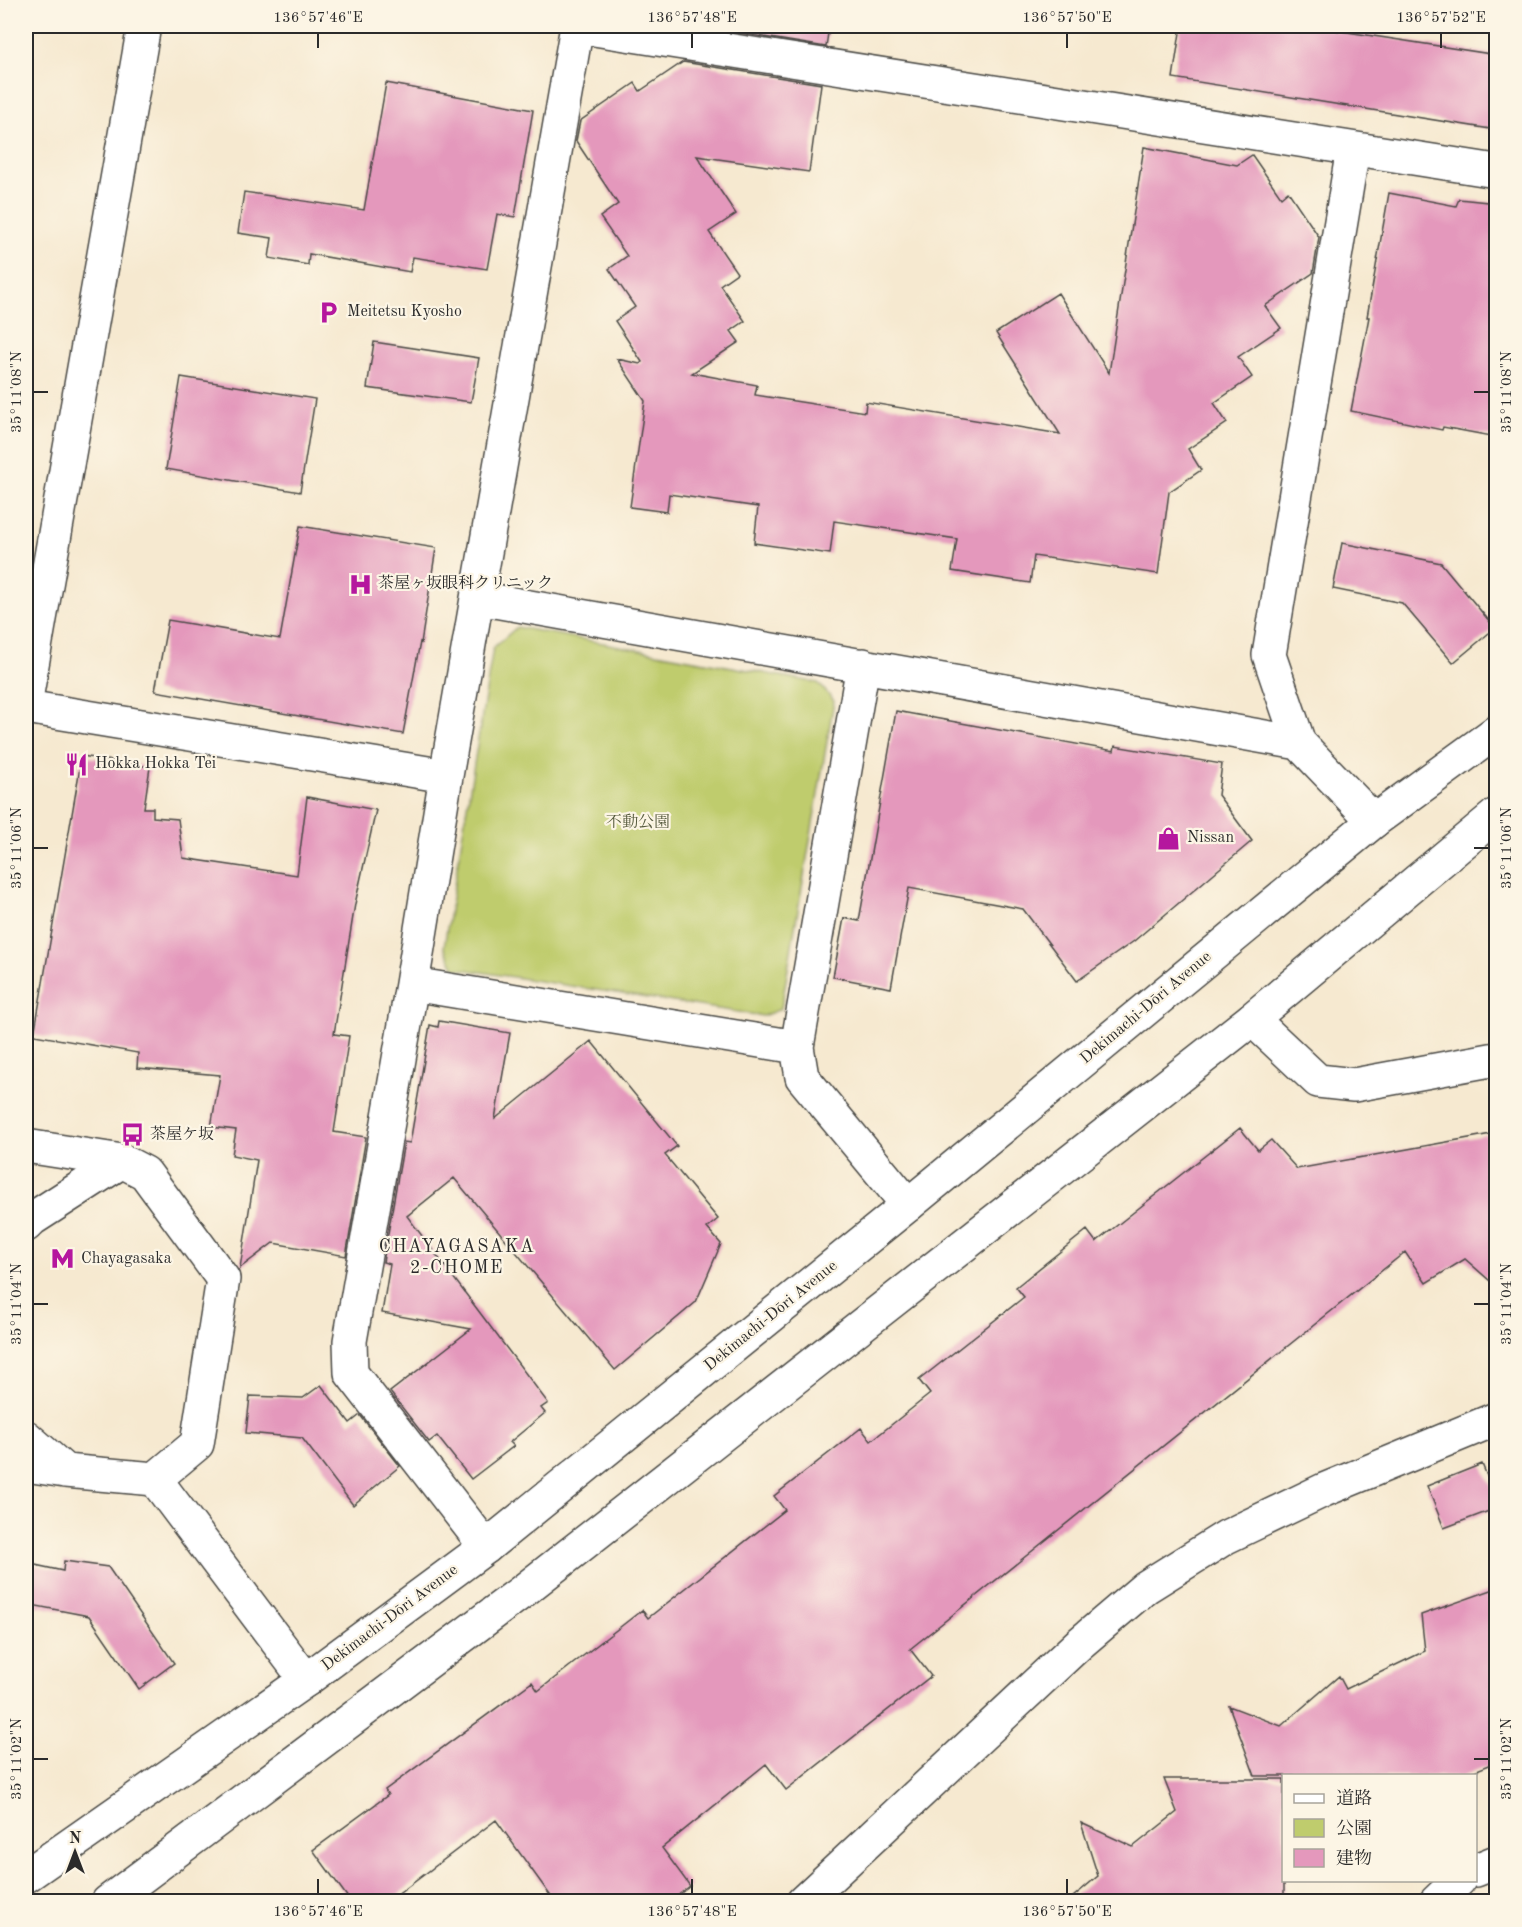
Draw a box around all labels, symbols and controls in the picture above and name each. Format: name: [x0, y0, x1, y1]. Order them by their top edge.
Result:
text: 136°57'46"E: [273, 11, 363, 26]
text: 136°57'48"E: [647, 11, 737, 26]
text: 136°57'50"E: [1022, 11, 1112, 26]
text: 136°57'52"E: [1396, 11, 1486, 26]
parking icon: Meitetsu Kyosho: [316, 299, 342, 325]
place label: Meitetsu Kyosho: [347, 304, 462, 320]
text: 35°11'08"N: [10, 351, 25, 433]
text: 35°11'08"N: [1500, 351, 1515, 433]
hospital icon: 茶屋ヶ坂眼科クリニック: [347, 571, 373, 597]
place label: 茶屋ヶ坂眼科クリニック: [378, 574, 553, 592]
restaurant icon: Hokka Hokka Tei: [64, 751, 90, 777]
place label: Hokka Hokka Tei: [95, 756, 216, 772]
text: 35°11'06"N: [10, 807, 25, 889]
text: 35°11'06"N: [1500, 807, 1515, 889]
park label: 不動公園: [606, 813, 670, 831]
shop icon: Nissan: [1156, 825, 1182, 851]
place label: Nissan: [1187, 830, 1234, 846]
street label: Dekimachi-Dōri Avenue: [1077, 949, 1215, 1067]
bus stop icon: 茶屋ケ坂: [119, 1122, 145, 1148]
place label: 茶屋ケ坂: [150, 1125, 214, 1143]
district label: CHAYAGASAKA 2-CHOME: [379, 1238, 535, 1277]
metro station icon: Chayagasaka: [50, 1246, 76, 1272]
place label: Chayagasaka: [81, 1251, 172, 1267]
street label: Dekimachi-Dōri Avenue: [702, 1258, 840, 1374]
text: 35°11'04"N: [10, 1263, 25, 1345]
text: 35°11'04"N: [1500, 1263, 1515, 1345]
street label: Dekimachi-Dōri Avenue: [319, 1562, 461, 1674]
text: 35°11'02"N: [10, 1718, 25, 1800]
text: 35°11'02"N: [1500, 1718, 1515, 1800]
legend: [1282, 1774, 1477, 1882]
text: 道路: [1336, 1788, 1372, 1808]
text: 公園: [1336, 1819, 1372, 1838]
north arrow: [45, 1822, 105, 1882]
text: N: [69, 1831, 82, 1847]
text: 建物: [1336, 1848, 1372, 1868]
text: 136°57'46"E: [273, 1905, 363, 1920]
text: 136°57'48"E: [647, 1905, 737, 1920]
text: 136°57'50"E: [1022, 1905, 1112, 1920]

